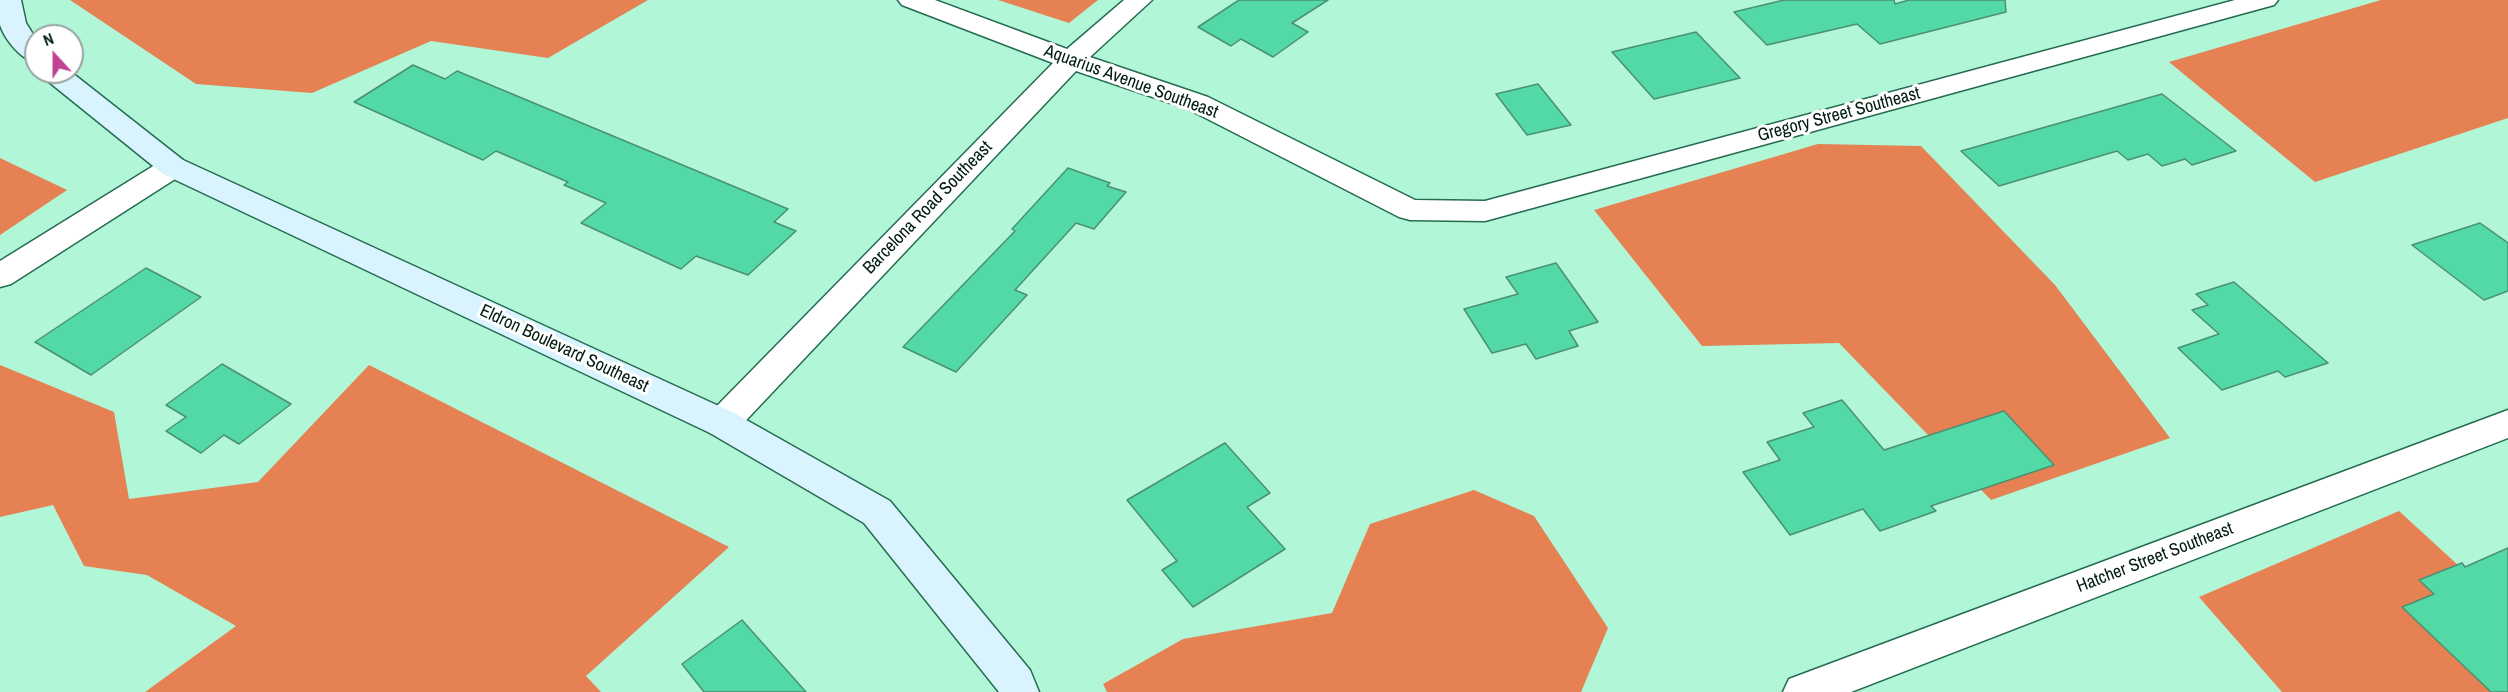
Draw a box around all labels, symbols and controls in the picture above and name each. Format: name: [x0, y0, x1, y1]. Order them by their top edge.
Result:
north arrow: [24, 24, 84, 84]
text: N: [40, 27, 57, 51]
street label: Aquarius Avenue Southeast: [1041, 40, 1221, 124]
street label: Gregory Street Southeast: [1755, 83, 1923, 147]
street label: Barcelona Road Southeast: [859, 137, 997, 279]
street label: Eldron Boulevard Southeast: [476, 300, 652, 398]
street label: Hatcher Street Southeast: [2074, 518, 2236, 598]

